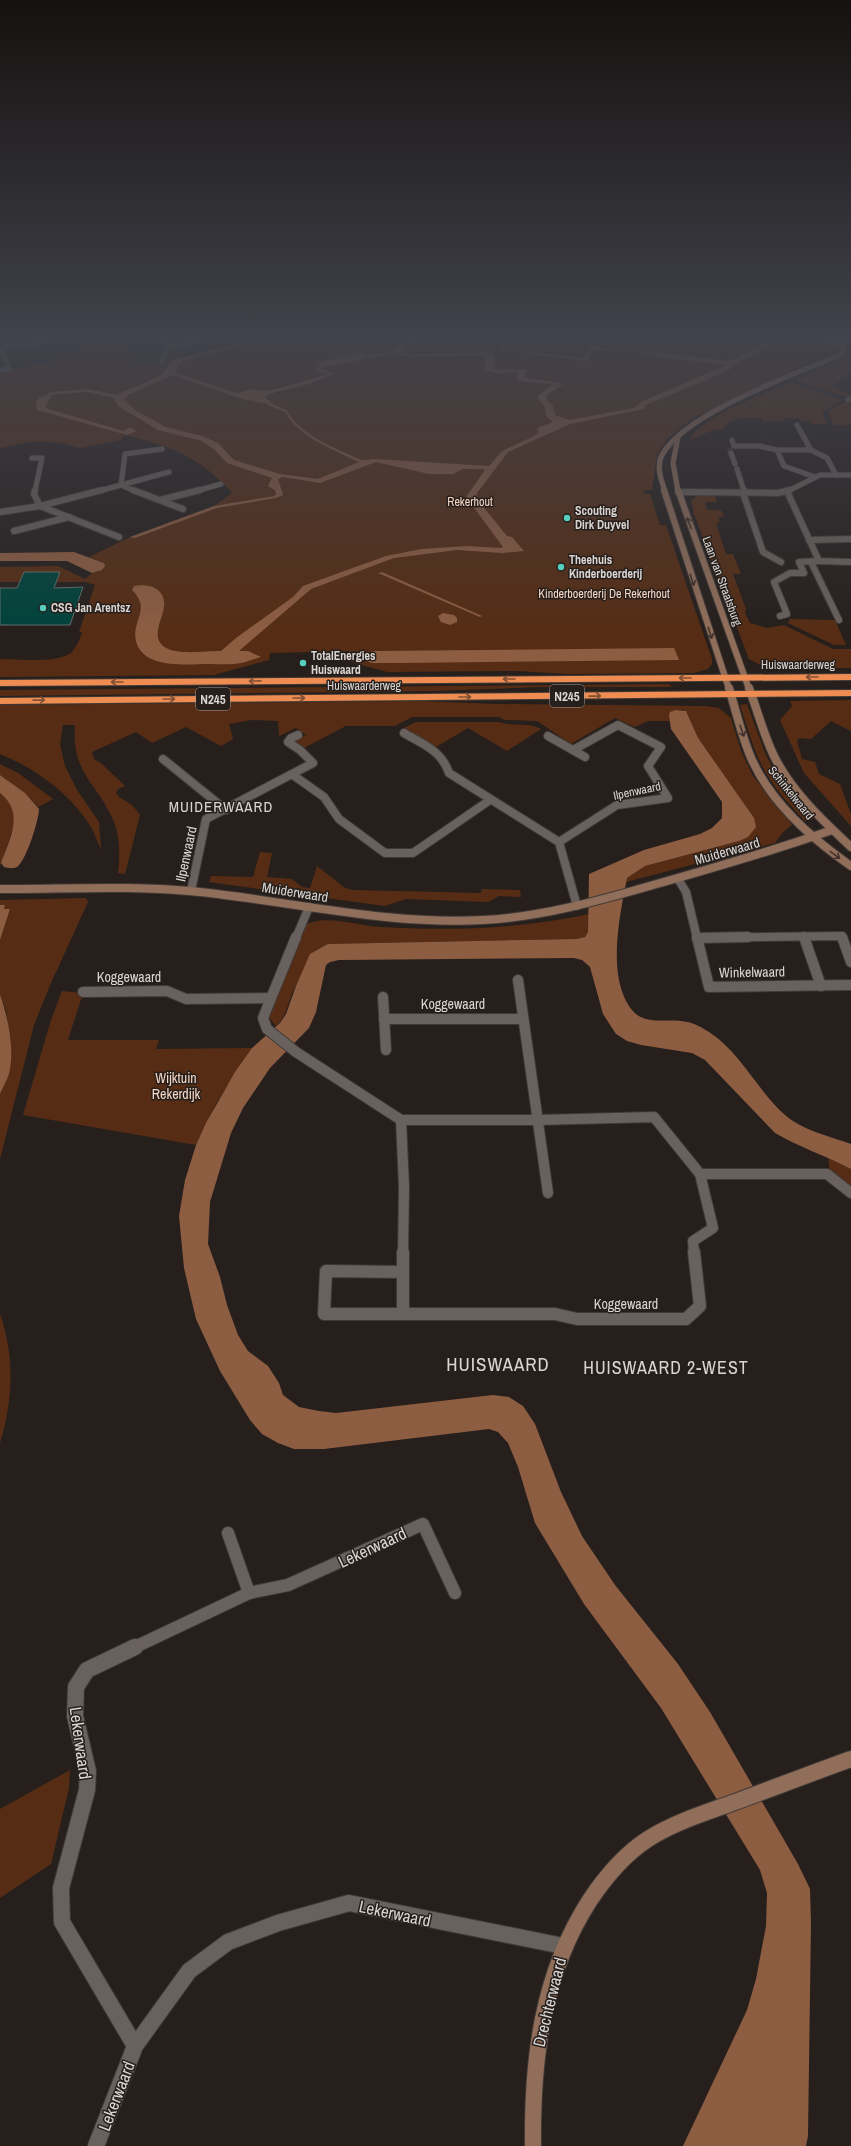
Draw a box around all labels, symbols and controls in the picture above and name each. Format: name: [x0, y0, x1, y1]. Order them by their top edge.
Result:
park label: Rekerhout: [447, 494, 493, 510]
place label: Scouting Dirk Duyvel: [575, 503, 629, 533]
marker: Scouting Dirk Duyvel: [562, 513, 572, 523]
one-way arrow: [684, 517, 692, 529]
street label: Laan van Straatsburg: [698, 534, 746, 628]
place label: Theehuis Kinderboerderij: [569, 552, 643, 582]
marker: Theehuis Kinderboerderij: [556, 562, 566, 572]
one-way arrow: [689, 573, 697, 585]
park label: Kinderboerderij De Rekerhout: [538, 586, 670, 602]
place label: CSG Jan Arentsz: [51, 600, 131, 616]
marker: CSG Jan Arentsz: [38, 603, 48, 613]
one-way arrow: [707, 627, 714, 640]
place label: TotalEnergies Huiswaard: [311, 648, 376, 678]
street label: Huiswaarderweg: [761, 657, 835, 673]
marker: TotalEnergies Huiswaard: [298, 658, 308, 668]
one-way arrow: [806, 673, 819, 681]
one-way arrow: [679, 674, 692, 682]
one-way arrow: [503, 675, 516, 683]
one-way arrow: [111, 678, 124, 686]
one-way arrow: [249, 678, 262, 685]
street label: Huiswaarderweg: [327, 678, 401, 694]
road number: N245: [550, 685, 584, 707]
road number: N245: [196, 688, 230, 710]
one-way arrow: [588, 692, 601, 700]
one-way arrow: [458, 693, 471, 701]
one-way arrow: [292, 694, 305, 702]
one-way arrow: [162, 695, 175, 703]
one-way arrow: [32, 696, 45, 704]
one-way arrow: [739, 724, 746, 737]
street label: Schinkelwaard: [764, 763, 818, 823]
street label: Ilpenwaard: [612, 778, 662, 804]
district label: MUIDERWAARD: [169, 796, 273, 817]
street label: Ilpenwaard: [171, 825, 201, 883]
street label: Muiderwaard: [692, 833, 762, 869]
one-way arrow: [829, 851, 840, 859]
street label: Muiderwaard: [261, 878, 329, 906]
street label: Winkelwaard: [719, 962, 785, 982]
street label: Koggewaard: [97, 968, 161, 986]
street label: Koggewaard: [421, 995, 485, 1013]
park label: Wijktuin Rekerdijk: [152, 1069, 200, 1103]
street label: Koggewaard: [594, 1295, 658, 1313]
district label: HUISWAARD: [446, 1351, 550, 1377]
district label: HUISWAARD 2-WEST: [583, 1355, 749, 1380]
street label: Lekerwaard: [334, 1521, 410, 1573]
street label: Lekerwaard: [65, 1705, 97, 1781]
street label: Lekerwaard: [357, 1894, 433, 1932]
street label: Drechterwaard: [527, 1955, 571, 2049]
street label: Lekerwaard: [92, 2058, 140, 2134]

